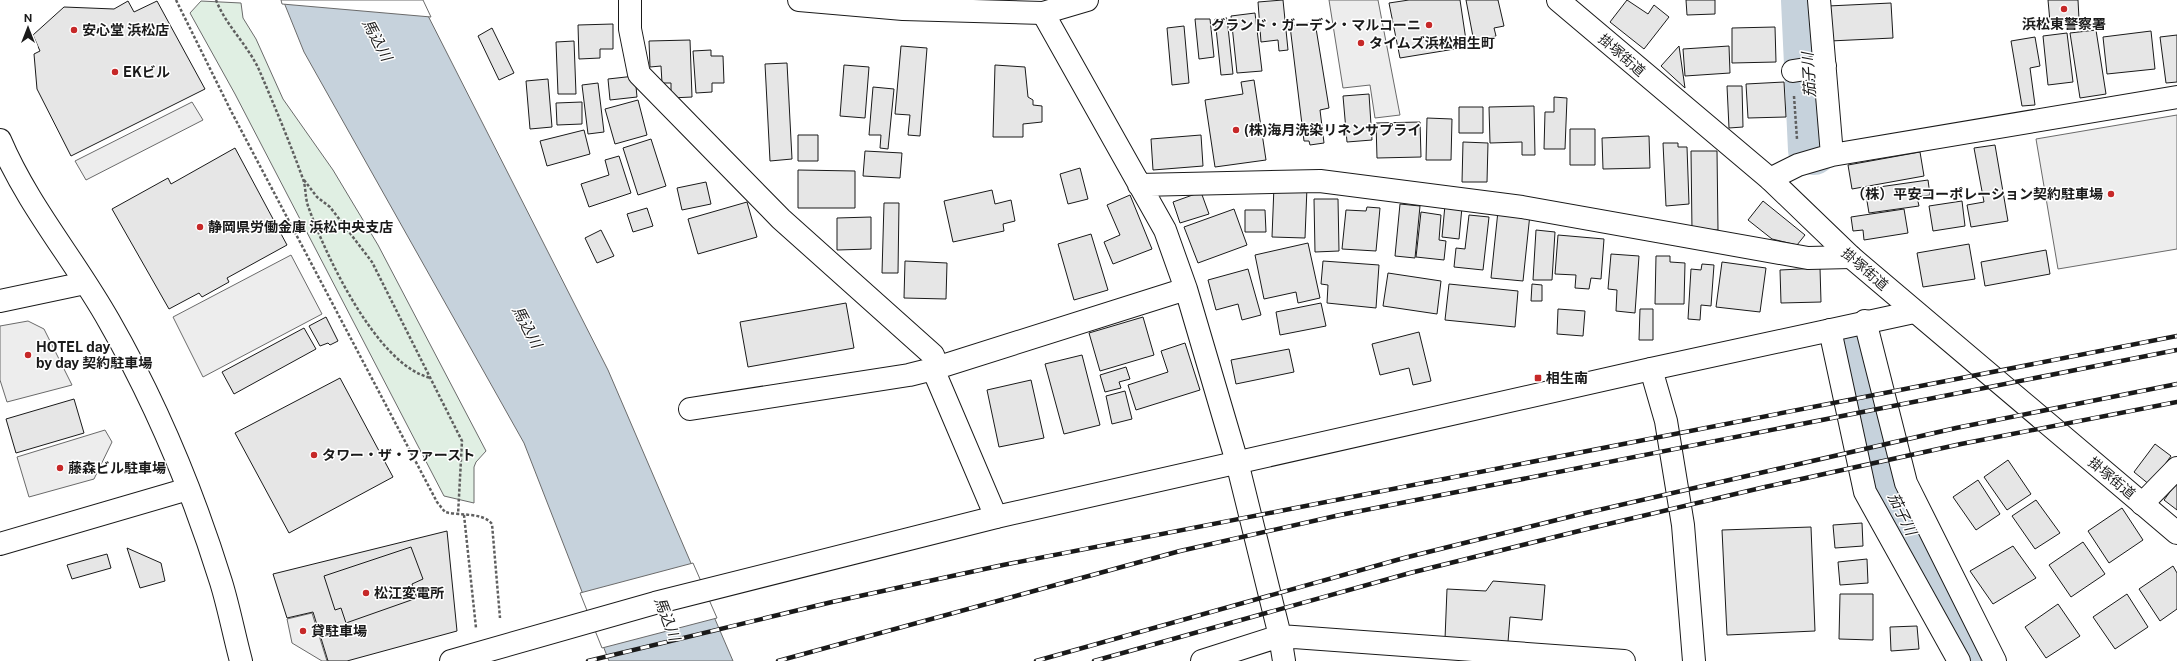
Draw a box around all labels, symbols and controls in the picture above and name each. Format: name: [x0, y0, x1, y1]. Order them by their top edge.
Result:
marker: 浜松東警察署: [2059, 4, 2069, 14]
north arrow: [8, 8, 48, 48]
text: N: [24, 12, 32, 24]
water label: 馬込川: [359, 16, 396, 65]
place label: 浜松東警察署: [2022, 16, 2106, 32]
place label: グランド・ガーデン・マルコーニ: [1211, 17, 1421, 33]
marker: グランド・ガーデン・マルコーニ: [1424, 20, 1434, 30]
place label: 安心堂 浜松店: [82, 22, 169, 38]
marker: 安心堂 浜松店: [69, 25, 79, 35]
street label: 掛塚街道: [1596, 31, 1648, 79]
place label: タイムズ浜松相生町: [1369, 35, 1495, 51]
marker: タイムズ浜松相生町: [1356, 38, 1366, 48]
water label: 茄子川: [1799, 50, 1818, 98]
place label: EKビル: [123, 64, 170, 80]
marker: EKビル: [110, 67, 120, 77]
place label: (株)海月洗染リネンサプライ: [1244, 122, 1421, 138]
marker: (株)海月洗染リネンサプライ: [1231, 125, 1241, 135]
place label: （株）平安コーポレーション契約駐車場: [1851, 186, 2103, 202]
marker: （株）平安コーポレーション契約駐車場: [2106, 189, 2116, 199]
place label: 静岡県労働金庫 浜松中央支店: [208, 219, 393, 235]
marker: 静岡県労働金庫 浜松中央支店: [195, 222, 205, 232]
street label: 掛塚街道: [1839, 245, 1891, 293]
water label: 馬込川: [509, 303, 546, 352]
place label: HOTEL day by day 契約駐車場: [36, 339, 152, 371]
marker: HOTEL day by day 契約駐車場: [23, 350, 33, 360]
place label: 相生南: [1546, 370, 1588, 386]
marker: 相生南: [1533, 373, 1543, 383]
place label: タワー・ザ・ファースト: [322, 447, 475, 463]
marker: タワー・ザ・ファースト: [309, 450, 319, 460]
street label: 掛塚街道: [2085, 454, 2139, 502]
place label: 藤森ビル駐車場: [68, 460, 166, 476]
marker: 藤森ビル駐車場: [55, 463, 65, 473]
water label: 茄子川: [1885, 490, 1921, 540]
place label: 松江変電所: [374, 585, 444, 601]
marker: 松江変電所: [361, 588, 371, 598]
water label: 馬込川: [651, 595, 684, 645]
place label: 貸駐車場: [311, 623, 367, 639]
marker: 貸駐車場: [298, 626, 308, 636]

